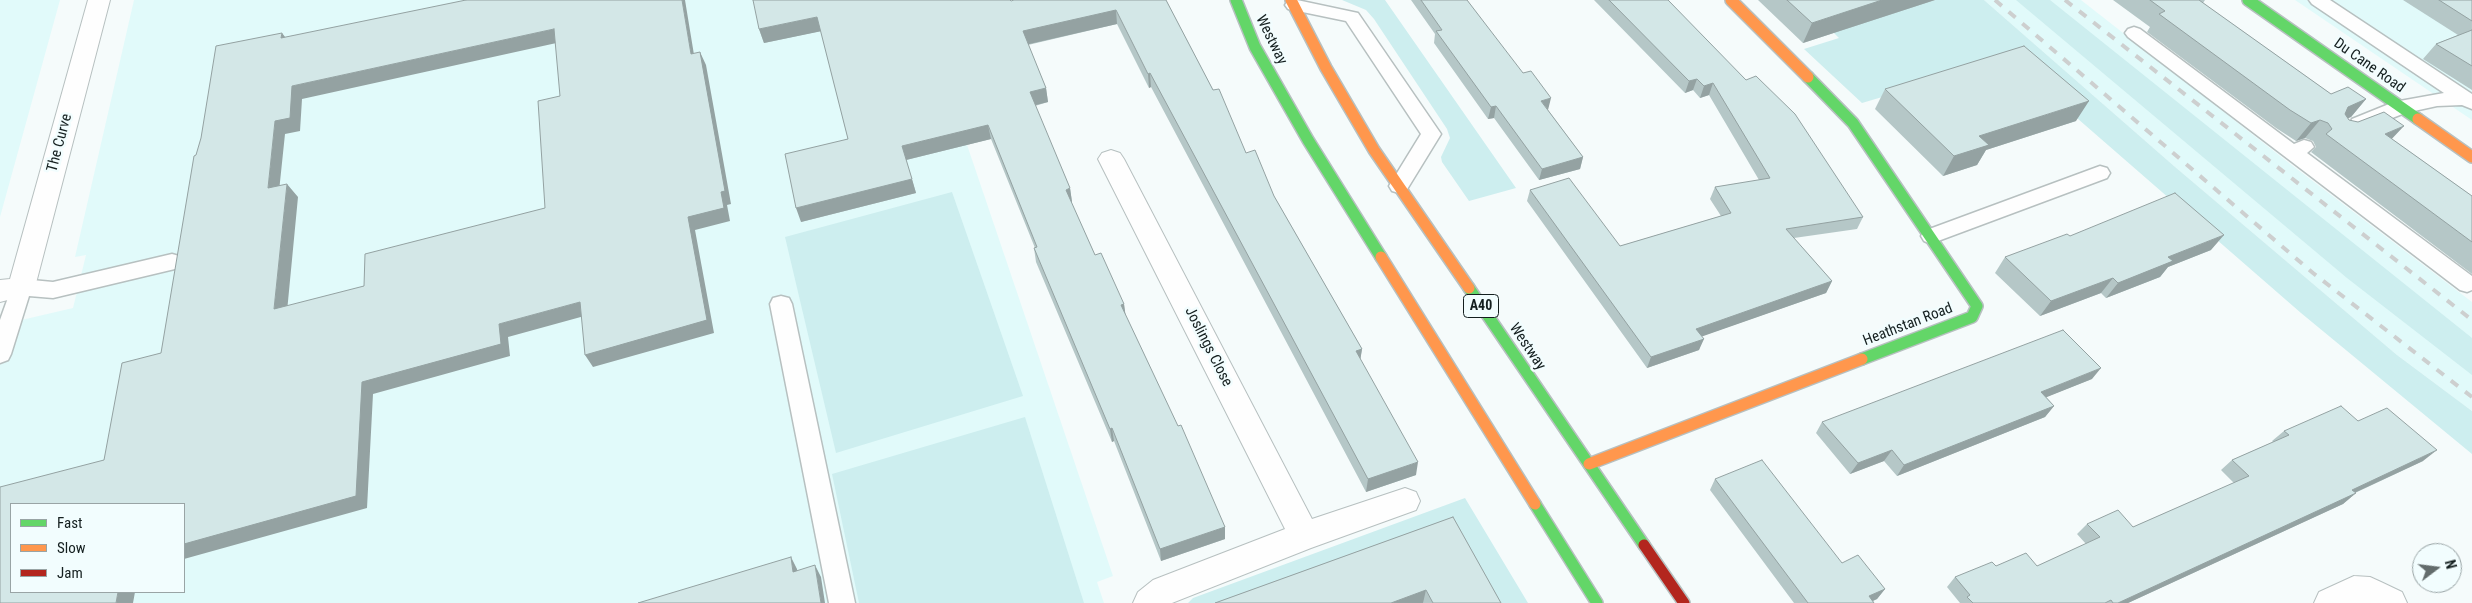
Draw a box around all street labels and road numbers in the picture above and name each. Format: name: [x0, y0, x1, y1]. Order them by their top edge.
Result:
street label: Westway: [1251, 12, 1291, 68]
street label: Du Cane Road: [2330, 35, 2408, 97]
street label: The Curve: [44, 112, 76, 174]
road number: A40: [1464, 294, 1498, 318]
street label: Heathstan Road: [1861, 300, 1955, 350]
street label: Joslings Close: [1180, 304, 1236, 390]
street label: Westway: [1505, 320, 1549, 374]

